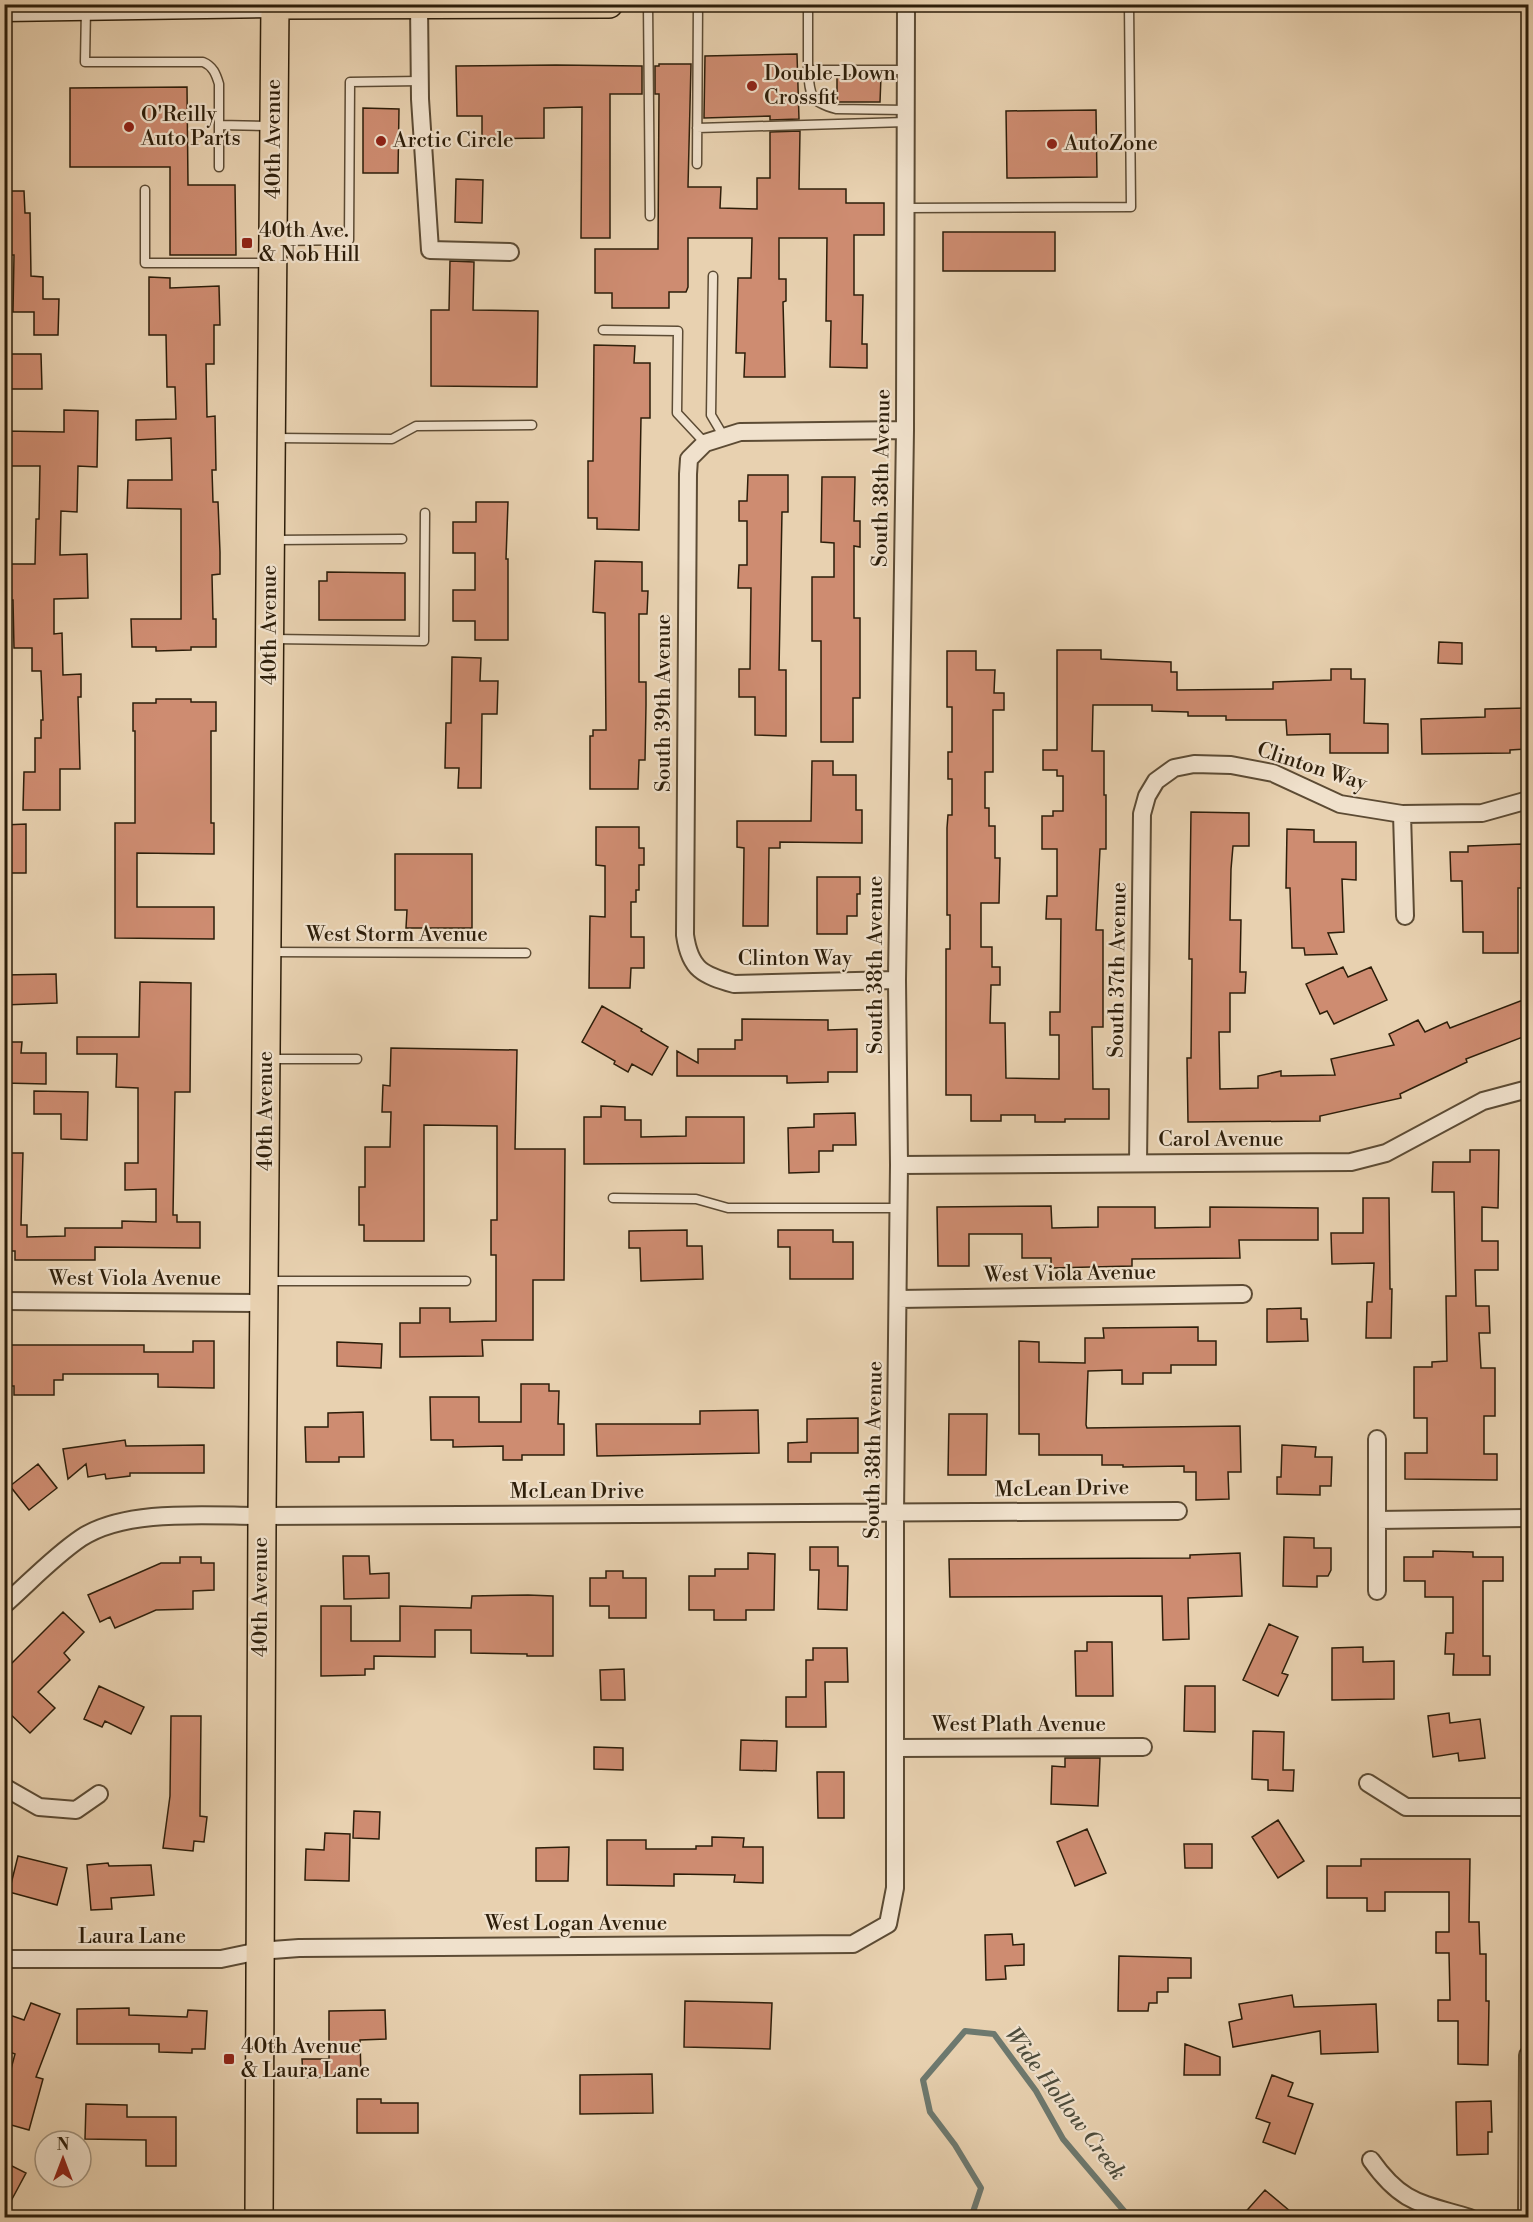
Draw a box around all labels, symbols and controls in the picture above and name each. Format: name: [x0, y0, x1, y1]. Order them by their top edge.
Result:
place label: Double-Down Crossfit: [764, 61, 896, 111]
street label: 40th Avenue: [261, 79, 287, 199]
marker: Double-Down Crossfit: [745, 79, 759, 93]
place label: O'Reilly Auto Parts: [140, 102, 241, 152]
marker: O'Reilly Auto Parts: [122, 120, 136, 134]
place label: Arctic Circle: [392, 128, 514, 154]
place label: AutoZone: [1063, 131, 1158, 157]
marker: Arctic Circle: [374, 134, 388, 148]
marker: AutoZone: [1045, 137, 1059, 151]
place label: 40th Ave. & Nob Hill: [259, 218, 360, 268]
marker: 40th Ave. & Nob Hill: [240, 236, 254, 250]
street label: South 38th Avenue: [867, 389, 897, 567]
street label: 40th Avenue: [257, 565, 283, 685]
street label: South 39th Avenue: [651, 614, 677, 792]
street label: Clinton Way: [1254, 737, 1371, 797]
street label: South 38th Avenue: [863, 876, 889, 1054]
street label: South 37th Avenue: [1103, 882, 1133, 1058]
street label: West Storm Avenue: [305, 922, 488, 948]
street label: Clinton Way: [738, 946, 853, 972]
street label: 40th Avenue: [253, 1051, 279, 1171]
street label: Carol Avenue: [1158, 1127, 1284, 1153]
street label: West Viola Avenue: [983, 1259, 1156, 1289]
street label: West Viola Avenue: [48, 1266, 221, 1292]
street label: South 38th Avenue: [859, 1361, 889, 1539]
street label: McLean Drive: [994, 1475, 1130, 1503]
street label: McLean Drive: [510, 1479, 644, 1505]
street label: 40th Avenue: [248, 1537, 274, 1657]
street label: West Plath Avenue: [931, 1712, 1106, 1738]
street label: West Logan Avenue: [484, 1911, 667, 1937]
street label: Laura Lane: [78, 1924, 186, 1950]
water label: Wide Hollow Creek: [999, 2022, 1131, 2186]
place label: 40th Avenue & Laura Lane: [241, 2034, 370, 2084]
marker: 40th Avenue & Laura Lane: [222, 2052, 236, 2066]
north arrow: [33, 2129, 93, 2189]
text: N: [57, 2135, 70, 2155]

